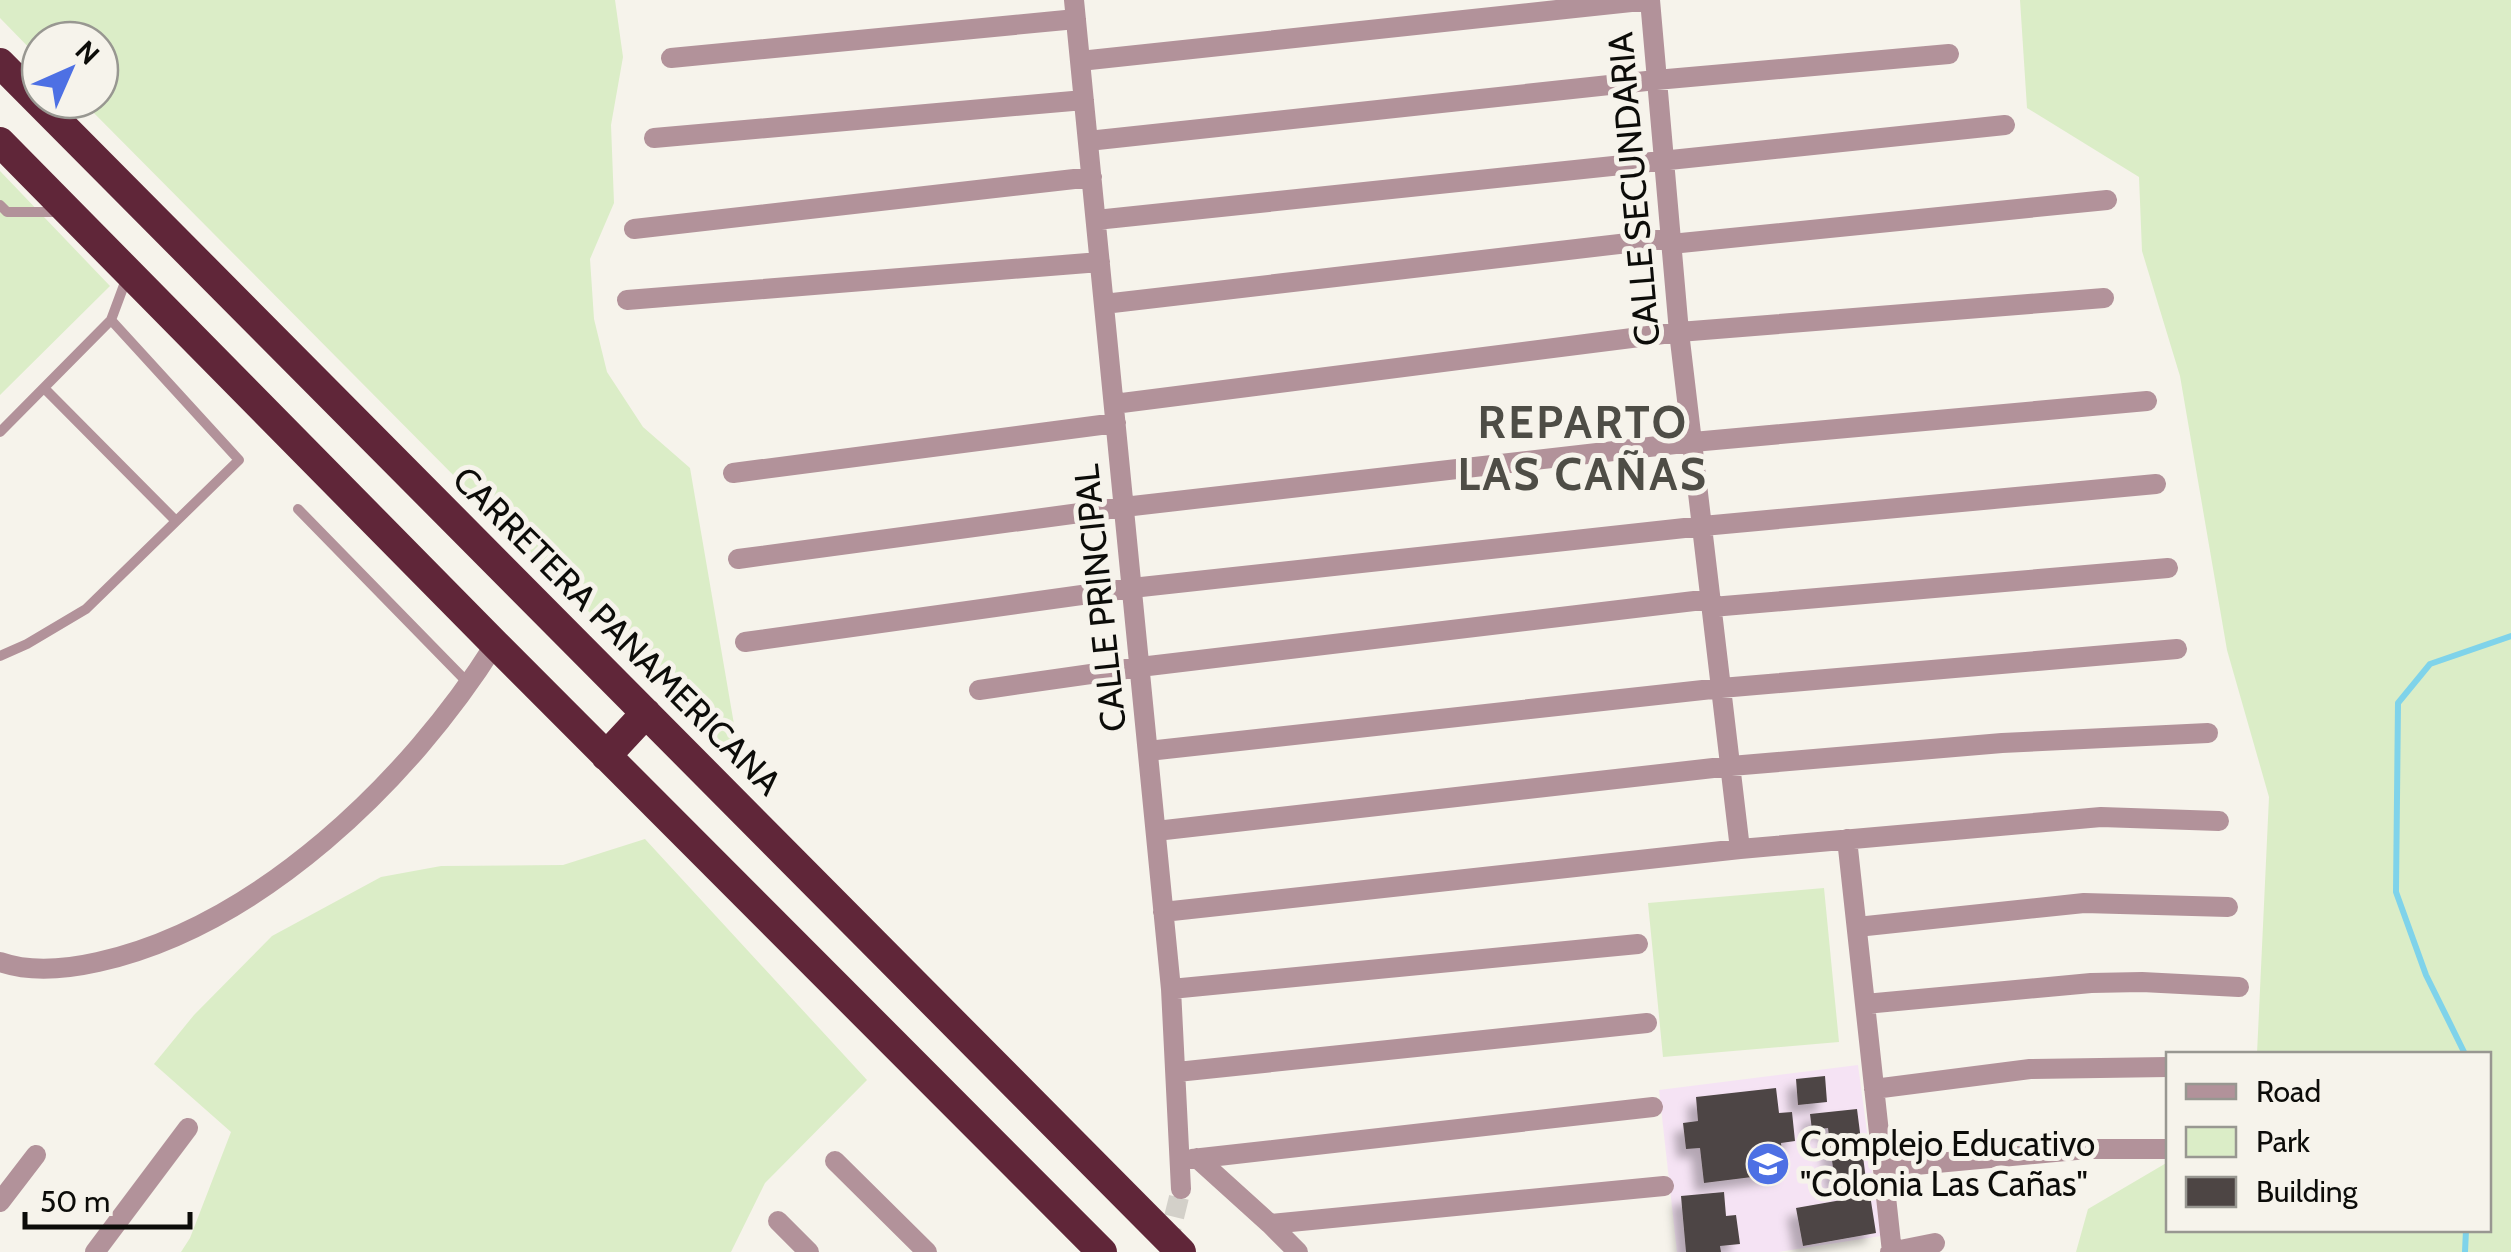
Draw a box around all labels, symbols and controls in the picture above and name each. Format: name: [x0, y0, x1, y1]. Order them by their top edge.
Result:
north arrow: [20, 20, 120, 120]
street label: CALLE SECUNDARIA: [1598, 30, 1669, 348]
text: N: [69, 33, 107, 71]
district label: REPARTO LAS CAÑAS: [1458, 395, 1708, 501]
street label: CARRETERA PANAMERICANA: [444, 458, 791, 804]
street label: CALLE PRINCIPAL: [1064, 462, 1135, 734]
legend: [2166, 1052, 2491, 1232]
text: Road: [2256, 1073, 2321, 1110]
place label: Complejo Educativo "Colonia Las Cañas": [1800, 1122, 2095, 1205]
text: Park: [2256, 1123, 2311, 1160]
school or university icon: Complejo Educativo "Colonia Las Cañas": [1745, 1141, 1791, 1187]
scale bar: [25, 1167, 190, 1229]
text: Building: [2256, 1173, 2359, 1210]
text: 50 m: [40, 1183, 110, 1220]

